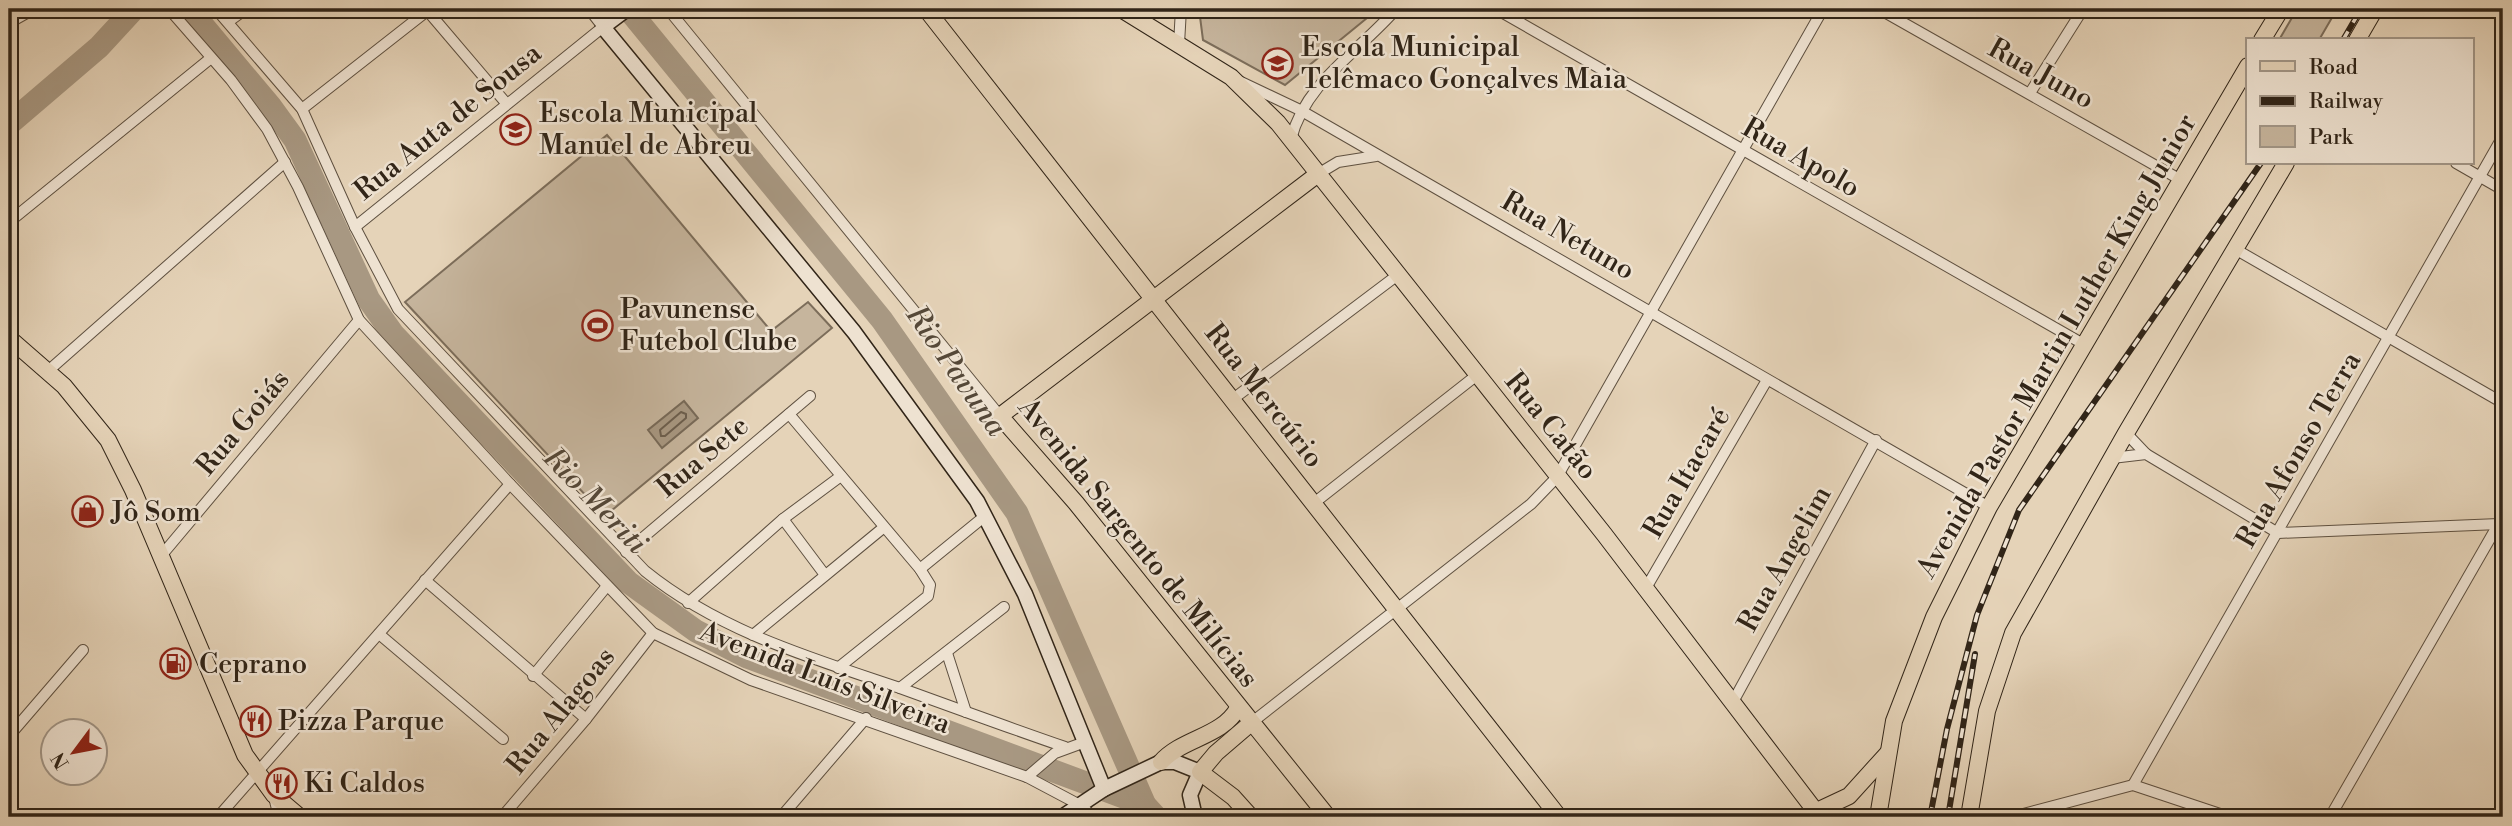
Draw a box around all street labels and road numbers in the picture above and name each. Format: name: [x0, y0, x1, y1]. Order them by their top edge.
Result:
street label: Rua Juno: [1982, 31, 2100, 117]
street label: Rua Auta de Sousa: [347, 35, 549, 208]
street label: Avenida Pastor Martin Luther King Junior: [1909, 108, 2205, 585]
street label: Rua Apolo: [1736, 110, 1866, 206]
street label: Rua Netuno: [1495, 184, 1641, 288]
street label: Rua Mercúrio: [1197, 317, 1331, 475]
street label: Rua Afonso Terra: [2229, 345, 2370, 554]
street label: Rua Goiás: [189, 363, 297, 483]
street label: Rua Catão: [1497, 365, 1605, 487]
street label: Avenida Sargento de Milícias: [1010, 390, 1266, 695]
street label: Rua Itacaré: [1636, 402, 1738, 544]
street label: Rua Sete: [650, 408, 756, 506]
street label: Rua Angelim: [1731, 480, 1839, 638]
street label: Avenida Luís Silveira: [694, 614, 956, 742]
street label: Rua Alagoas: [499, 640, 623, 782]

